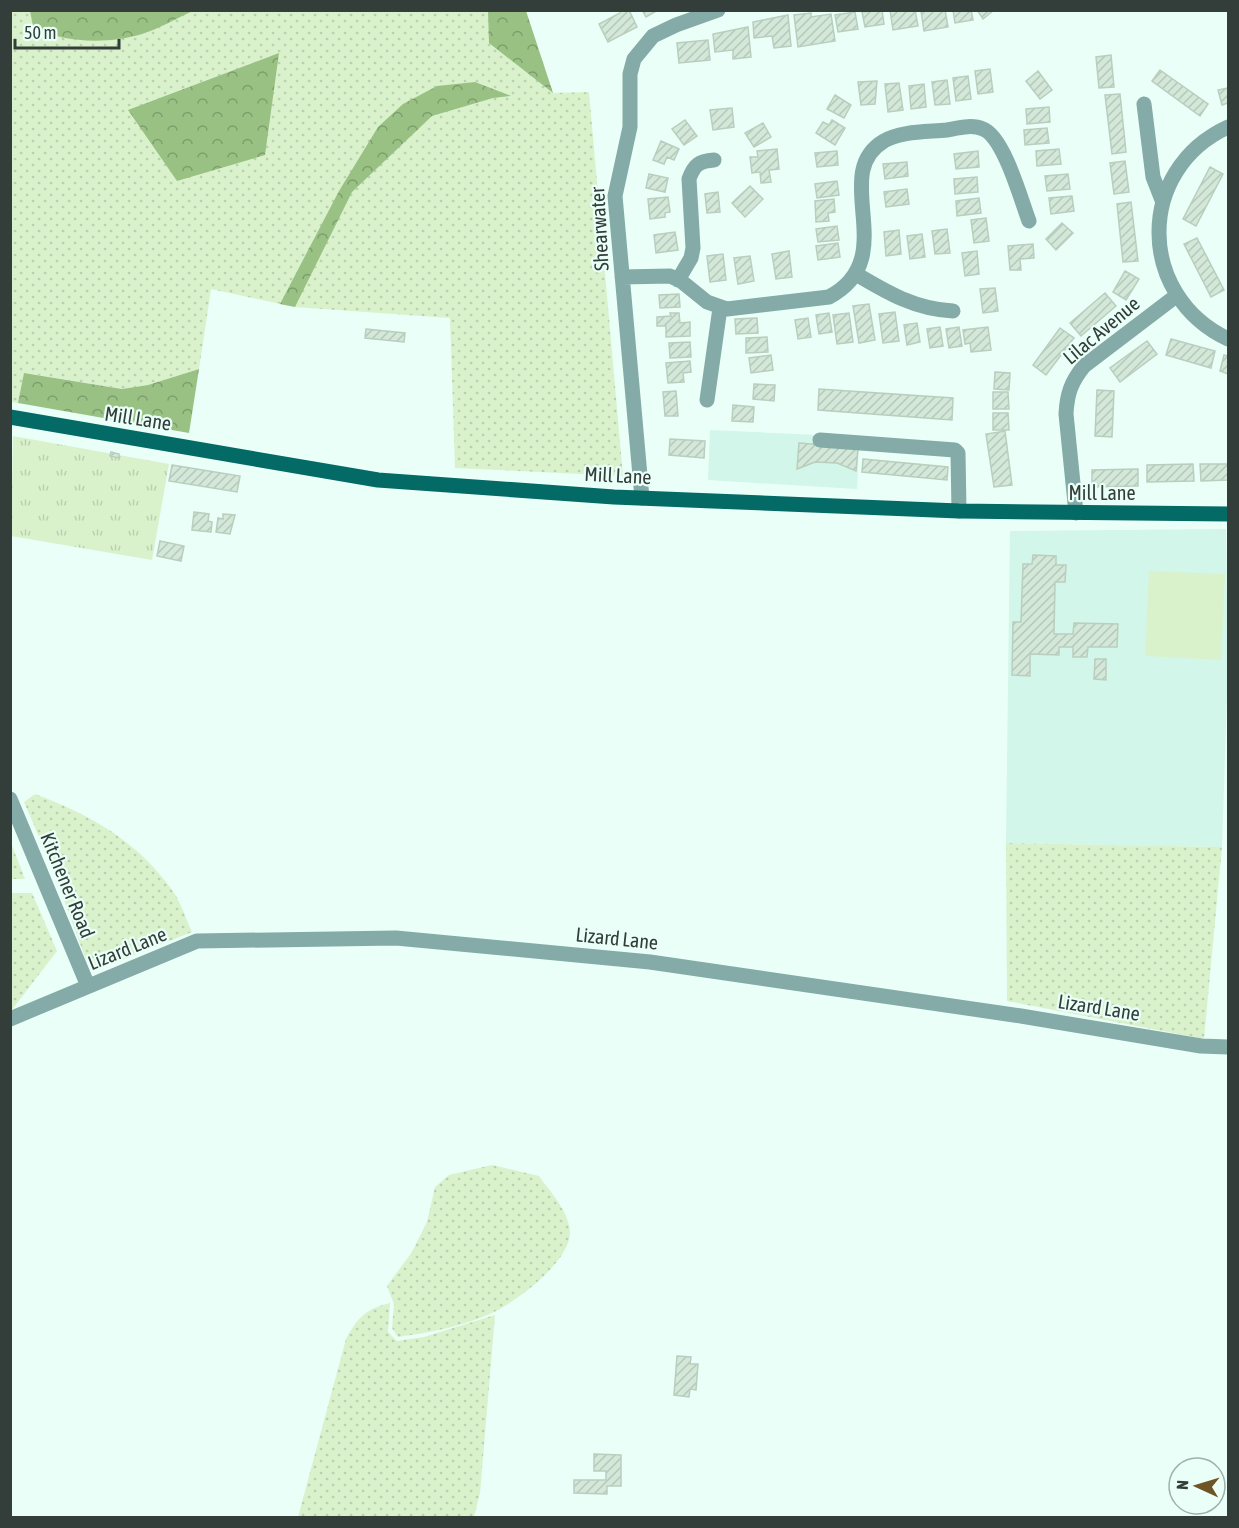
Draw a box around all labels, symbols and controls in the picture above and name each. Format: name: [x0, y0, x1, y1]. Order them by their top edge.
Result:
scale bar: [15, 12, 118, 50]
text: 50 m: [24, 22, 56, 43]
street label: Shearwater: [585, 185, 613, 272]
street label: Lilac Avenue: [1058, 291, 1144, 369]
street label: Mill Lane: [103, 401, 173, 435]
street label: Mill Lane: [584, 462, 652, 488]
street label: Mill Lane: [1068, 481, 1136, 504]
street label: Kitchener Road: [36, 829, 100, 941]
street label: Lizard Lane: [84, 922, 170, 974]
street label: Lizard Lane: [575, 922, 659, 954]
street label: Lizard Lane: [1056, 989, 1142, 1025]
north arrow: [1167, 1456, 1227, 1516]
text: N: [1173, 1480, 1191, 1490]

